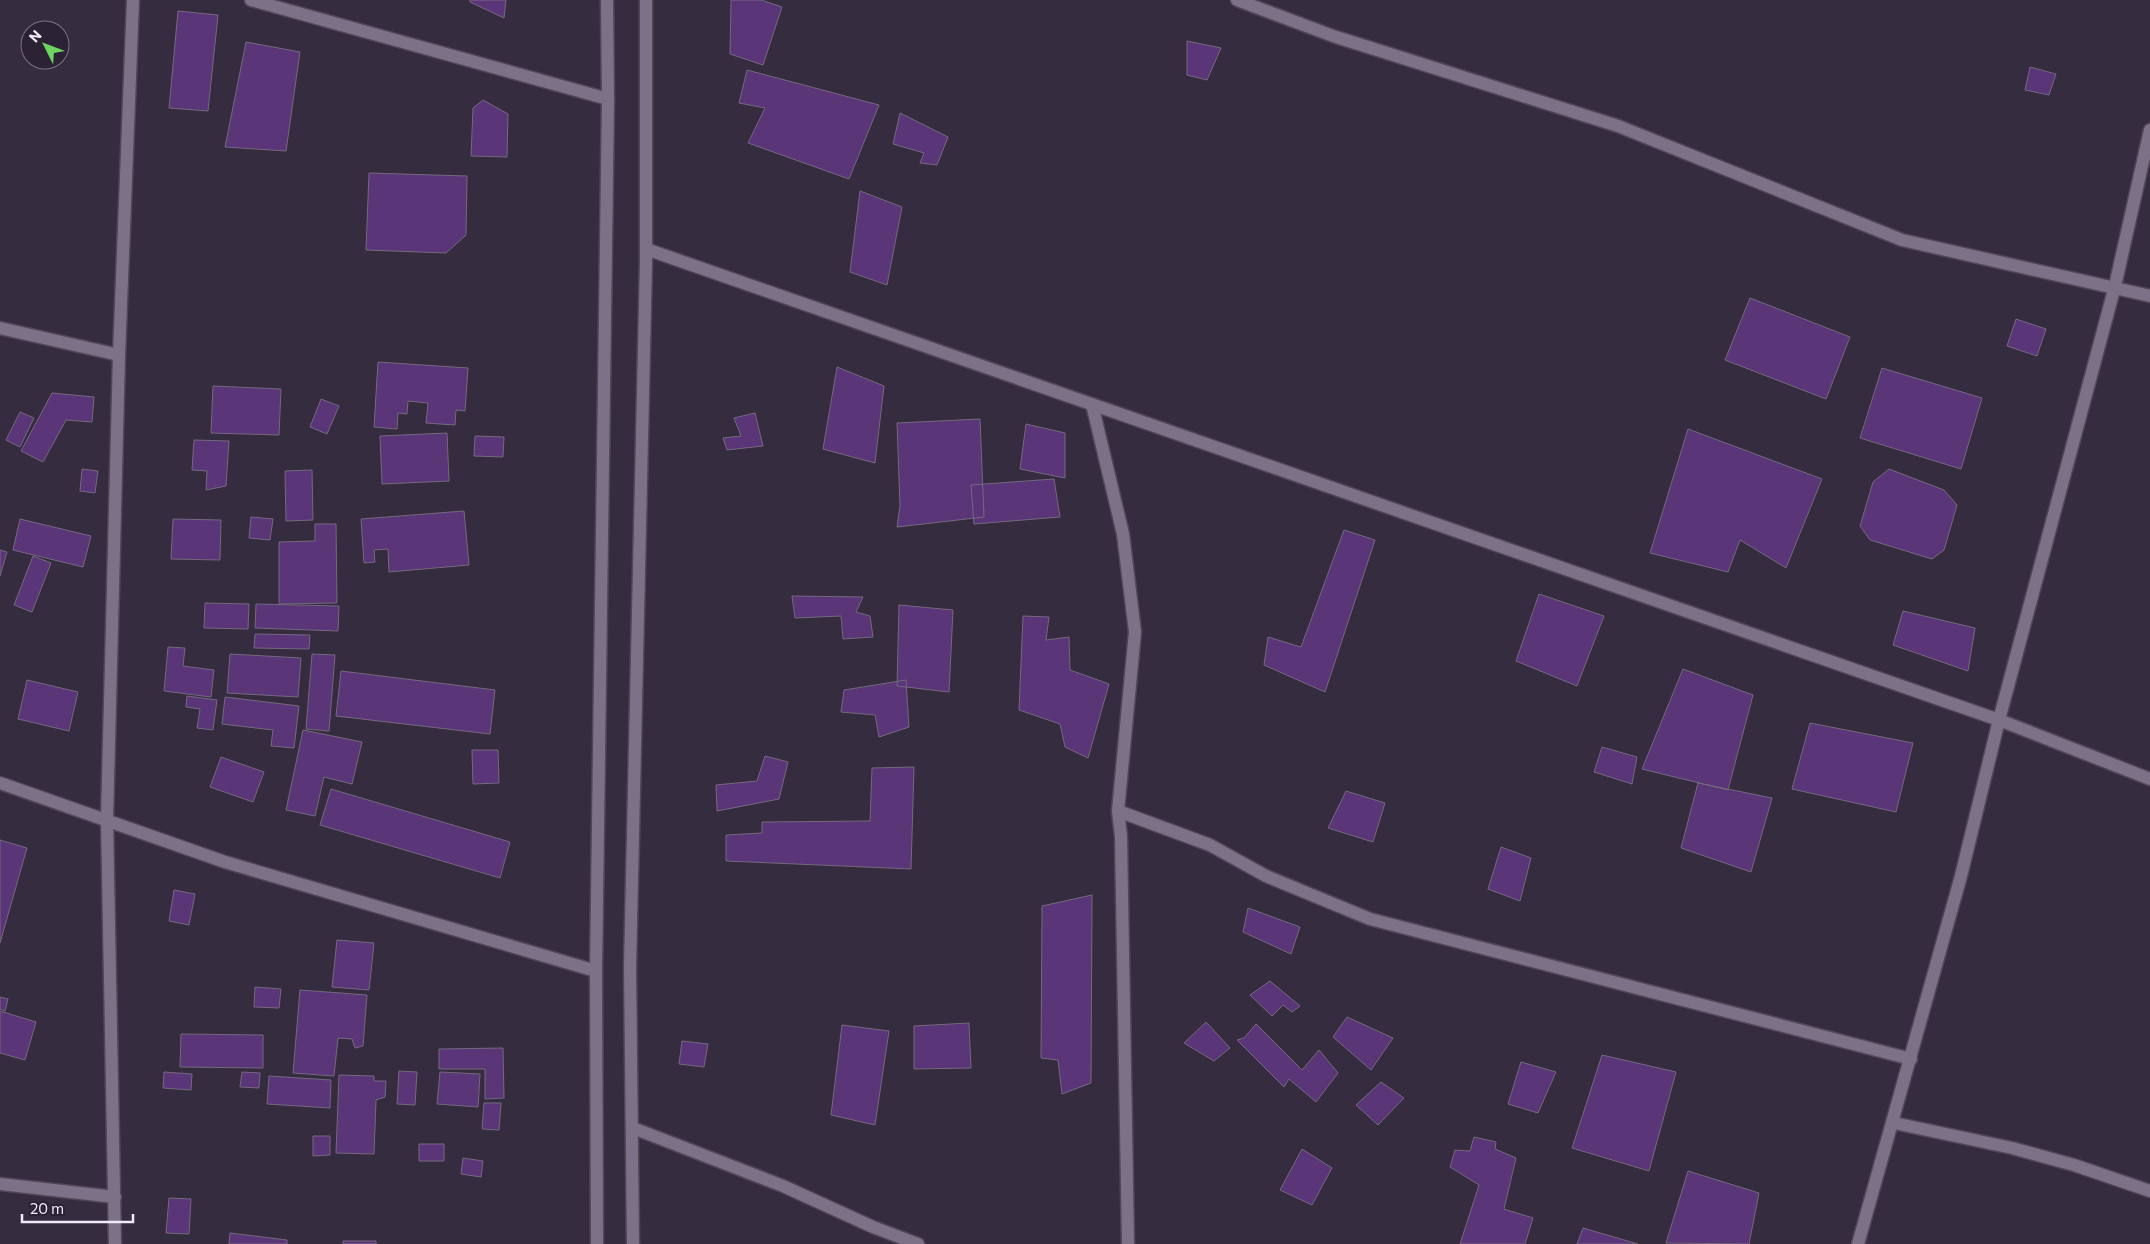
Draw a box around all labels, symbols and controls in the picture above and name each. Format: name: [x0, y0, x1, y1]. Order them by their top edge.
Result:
north arrow: [20, 20, 70, 70]
text: N: [25, 26, 45, 46]
scale bar: [22, 1192, 134, 1224]
text: 20 m: [30, 1199, 64, 1217]

